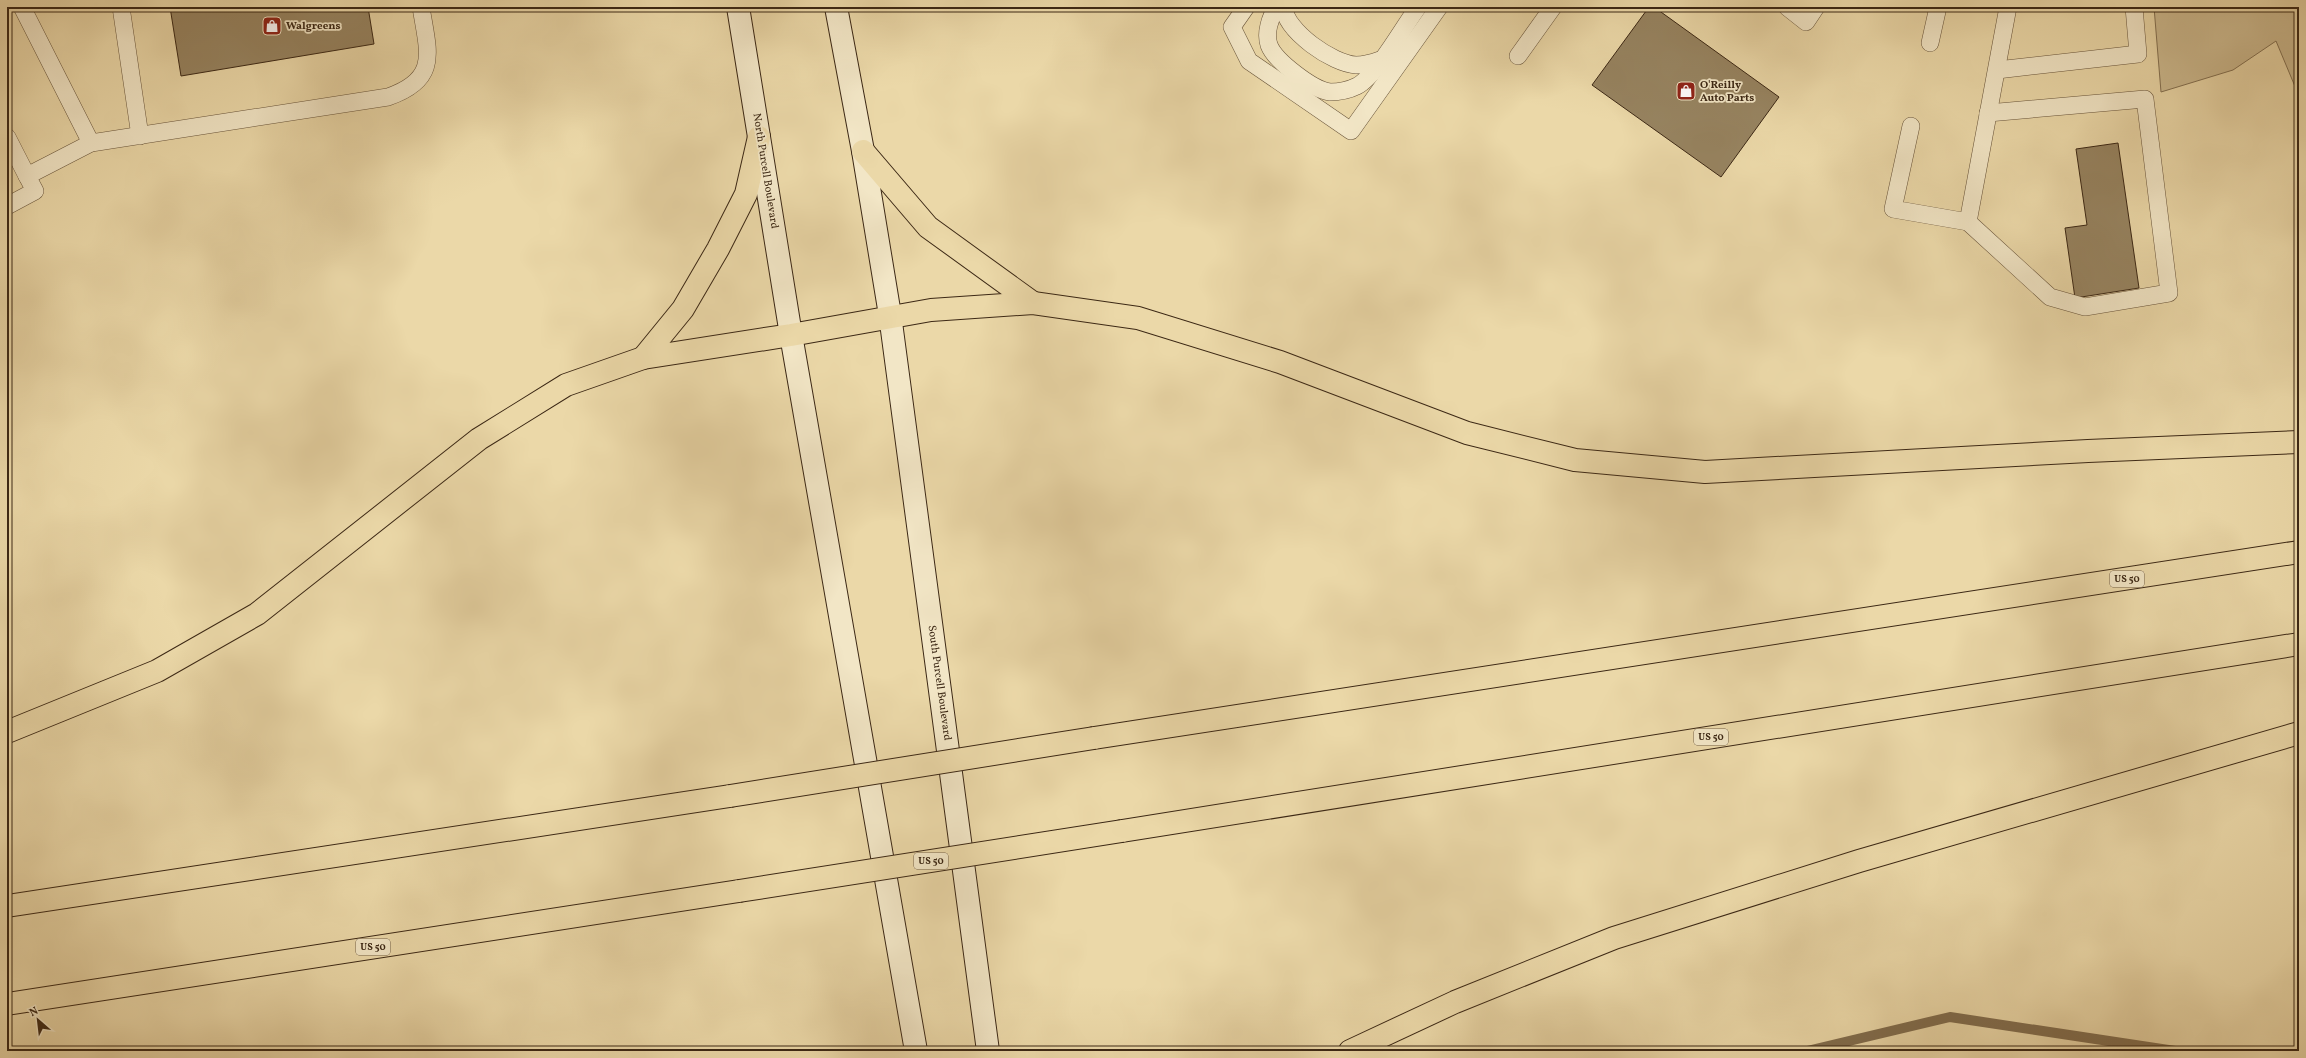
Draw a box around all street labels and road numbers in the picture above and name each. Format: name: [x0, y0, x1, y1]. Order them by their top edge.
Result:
street label: North Purcell Boulevard: [748, 112, 782, 230]
road number: US 50: [2110, 571, 2144, 587]
street label: South Purcell Boulevard: [923, 624, 955, 742]
road number: US 50: [1694, 729, 1728, 745]
road number: US 50: [914, 853, 948, 869]
road number: US 50: [356, 939, 390, 955]

